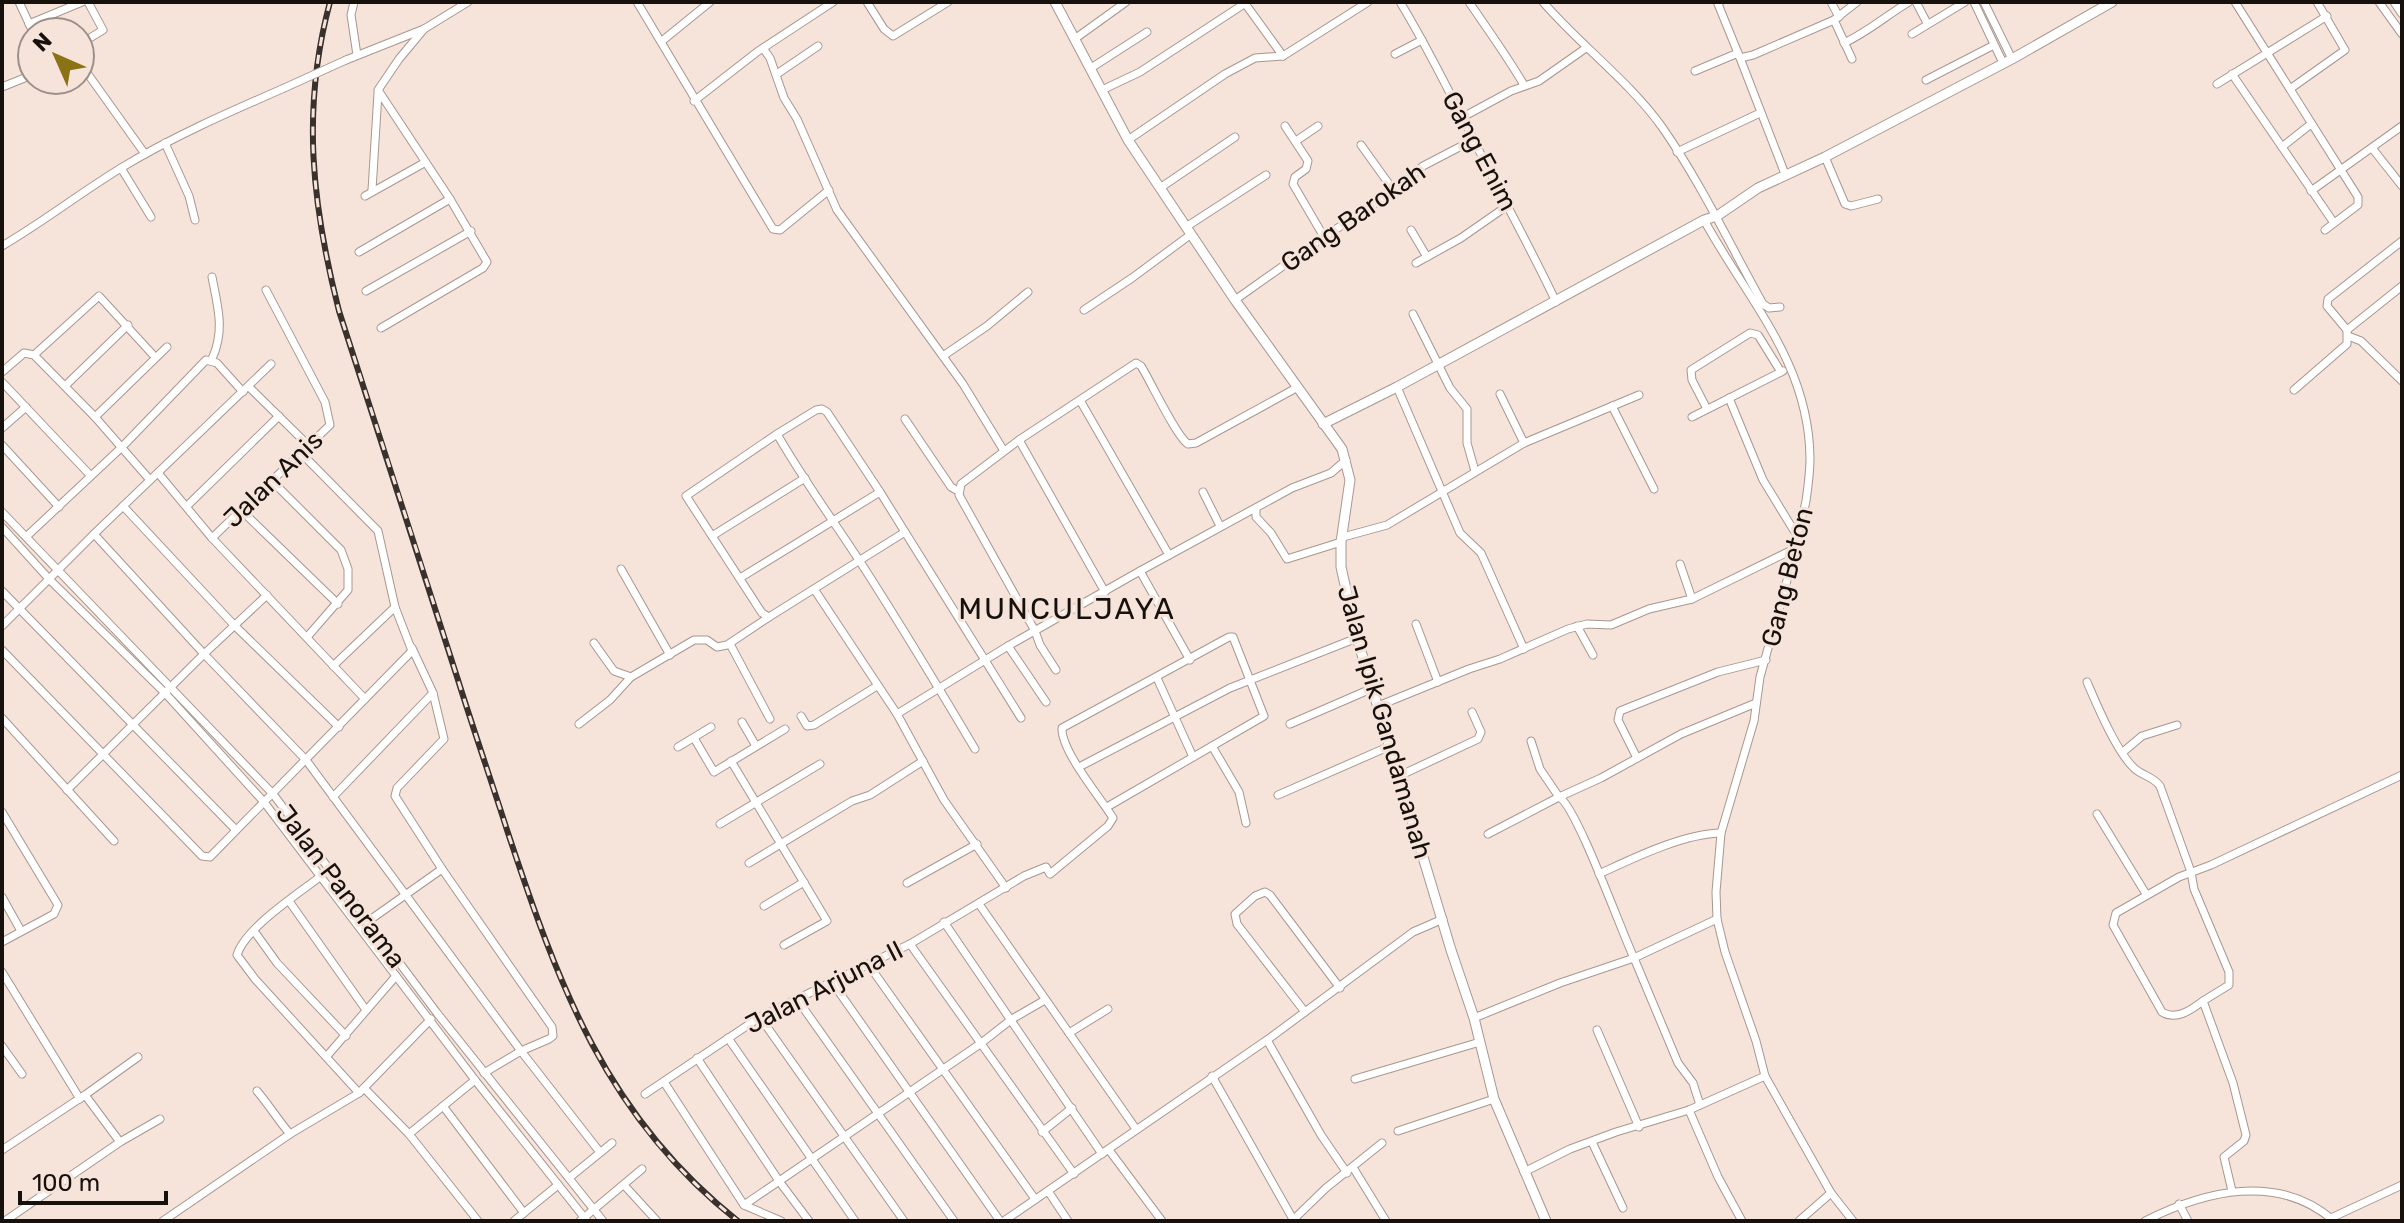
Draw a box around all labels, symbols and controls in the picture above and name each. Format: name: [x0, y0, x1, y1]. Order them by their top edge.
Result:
north arrow: [16, 16, 96, 96]
text: N: [27, 27, 57, 57]
street label: Gang Enim: [1435, 86, 1524, 216]
street label: Gang Barokah: [1275, 156, 1432, 279]
street label: Jalan Anis: [217, 425, 329, 534]
street label: Gang Beton: [1755, 504, 1820, 650]
street label: Jalan Ipik Gandamanah: [1331, 582, 1438, 862]
district label: MUNCULJAYA: [958, 591, 1176, 627]
street label: Jalan Panorama: [269, 799, 412, 974]
street label: Jalan Arjuna II: [740, 934, 908, 1041]
scale bar: [20, 1155, 166, 1205]
text: 100 m: [32, 1169, 100, 1197]

